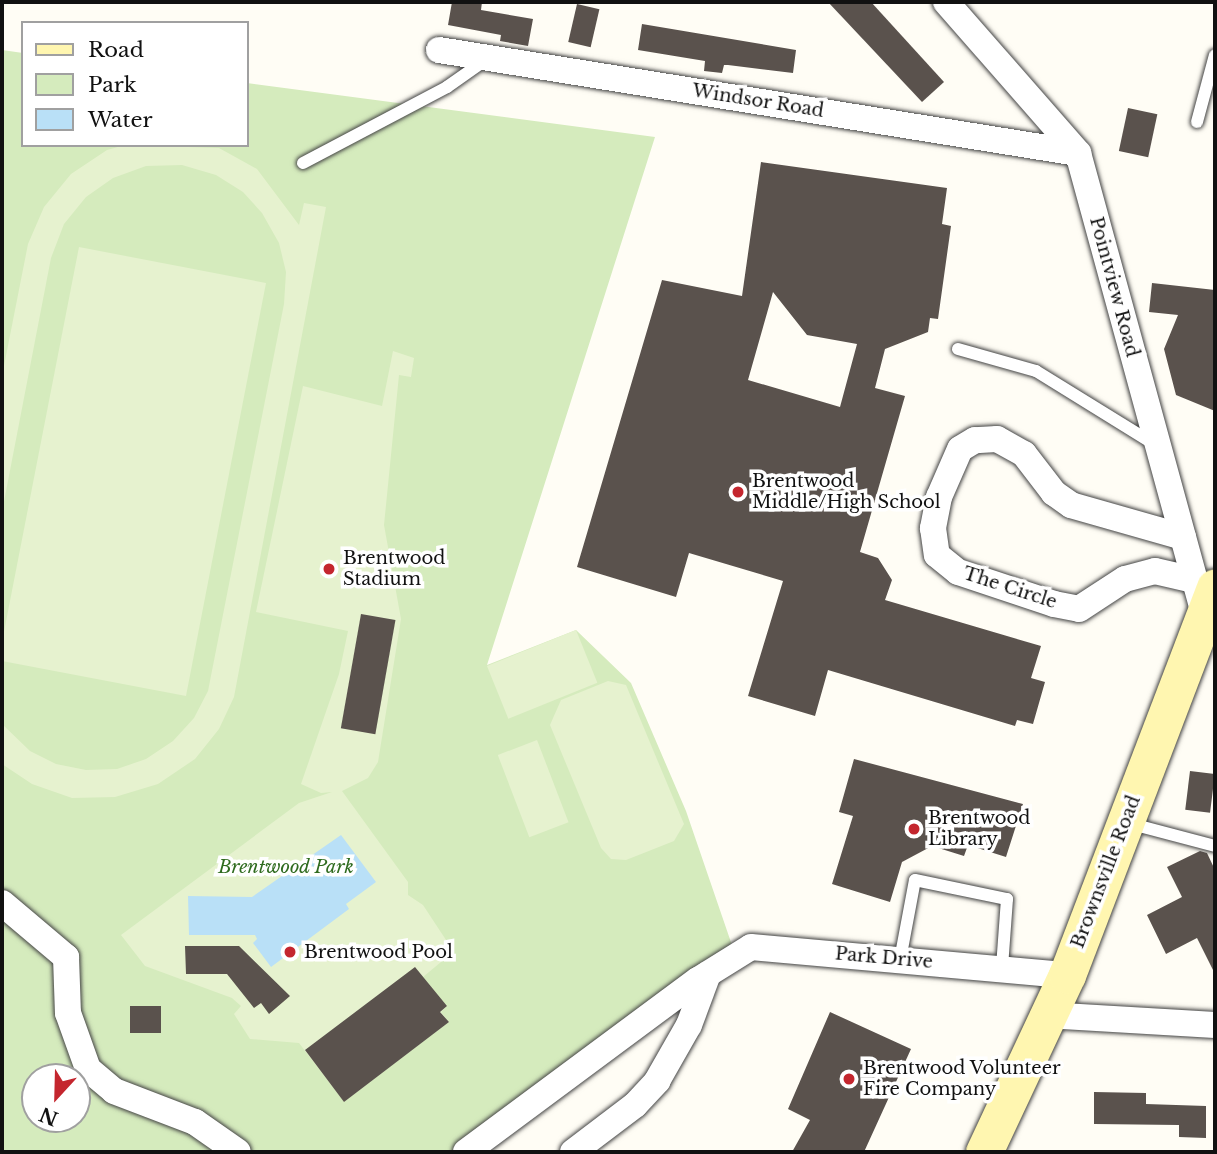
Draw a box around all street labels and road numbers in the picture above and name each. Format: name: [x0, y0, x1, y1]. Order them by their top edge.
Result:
street label: Windsor Road: [690, 80, 826, 122]
street label: Pointview Road: [1085, 214, 1143, 360]
street label: The Circle: [960, 563, 1060, 613]
street label: Brownsville Road: [1067, 793, 1145, 951]
street label: Park Drive: [834, 943, 934, 973]

